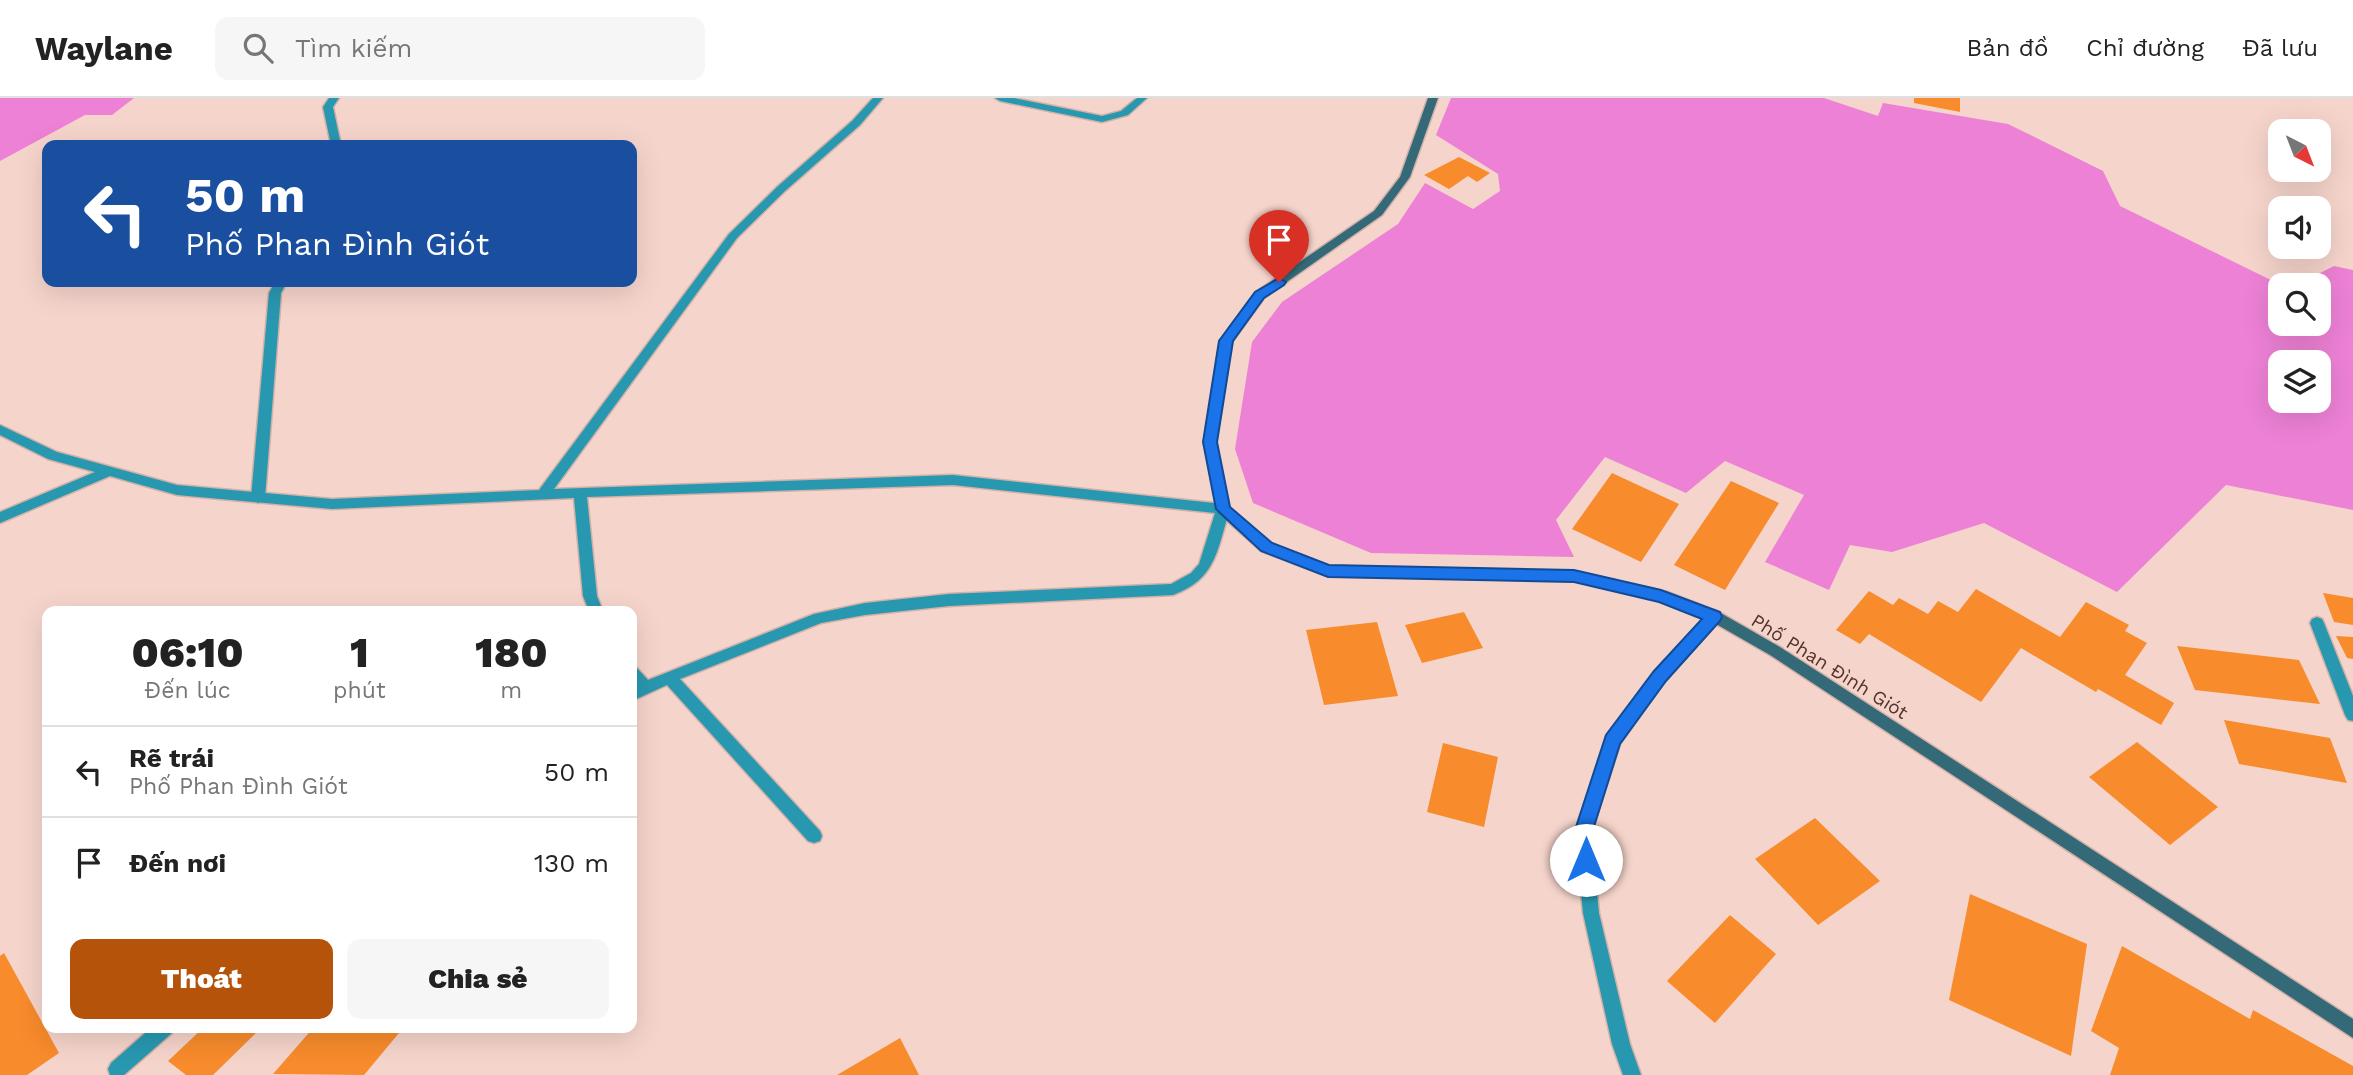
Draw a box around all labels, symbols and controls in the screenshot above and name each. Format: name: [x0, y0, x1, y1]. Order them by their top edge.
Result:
search box: [215, 17, 705, 80]
text: Waylane: [35, 29, 173, 68]
icon: search: [239, 29, 277, 67]
text: Tìm kiếm: [295, 33, 412, 63]
text: Bản đồ: [1967, 34, 2048, 62]
text: Chỉ đường: [2086, 34, 2204, 62]
text: Đã lưu: [2242, 34, 2318, 62]
north arrow: [2268, 119, 2331, 182]
map controls: [2268, 119, 2331, 413]
text: 50 m: [185, 166, 305, 224]
icon: left: [70, 168, 161, 259]
button: sound: [2268, 196, 2331, 259]
pin: [1249, 210, 1309, 282]
icon: arrive: [1260, 221, 1298, 259]
text: Phố Phan Đình Giót: [185, 225, 489, 263]
button: search: [2268, 273, 2331, 336]
button: layers: [2268, 350, 2331, 413]
street label: Phố Phan Đình Giót: [1747, 609, 1912, 724]
text: 06:10: [131, 628, 244, 677]
text: 1: [350, 628, 369, 677]
text: 180: [475, 628, 548, 677]
text: Đến lúc: [144, 677, 231, 704]
text: phút: [333, 677, 386, 704]
text: m: [500, 677, 522, 704]
text: Rẽ trái: [129, 743, 214, 773]
icon: left: [70, 753, 108, 791]
text: 50 m: [544, 757, 609, 787]
text: Phố Phan Đình Giót: [129, 773, 348, 800]
position arrow: [1549, 823, 1623, 897]
icon: arrive: [70, 844, 108, 882]
text: Đến nơi: [129, 848, 226, 878]
text: 130 m: [534, 848, 609, 878]
button: Thoát: [70, 939, 333, 1019]
button: Chia sẻ: [347, 939, 609, 1019]

